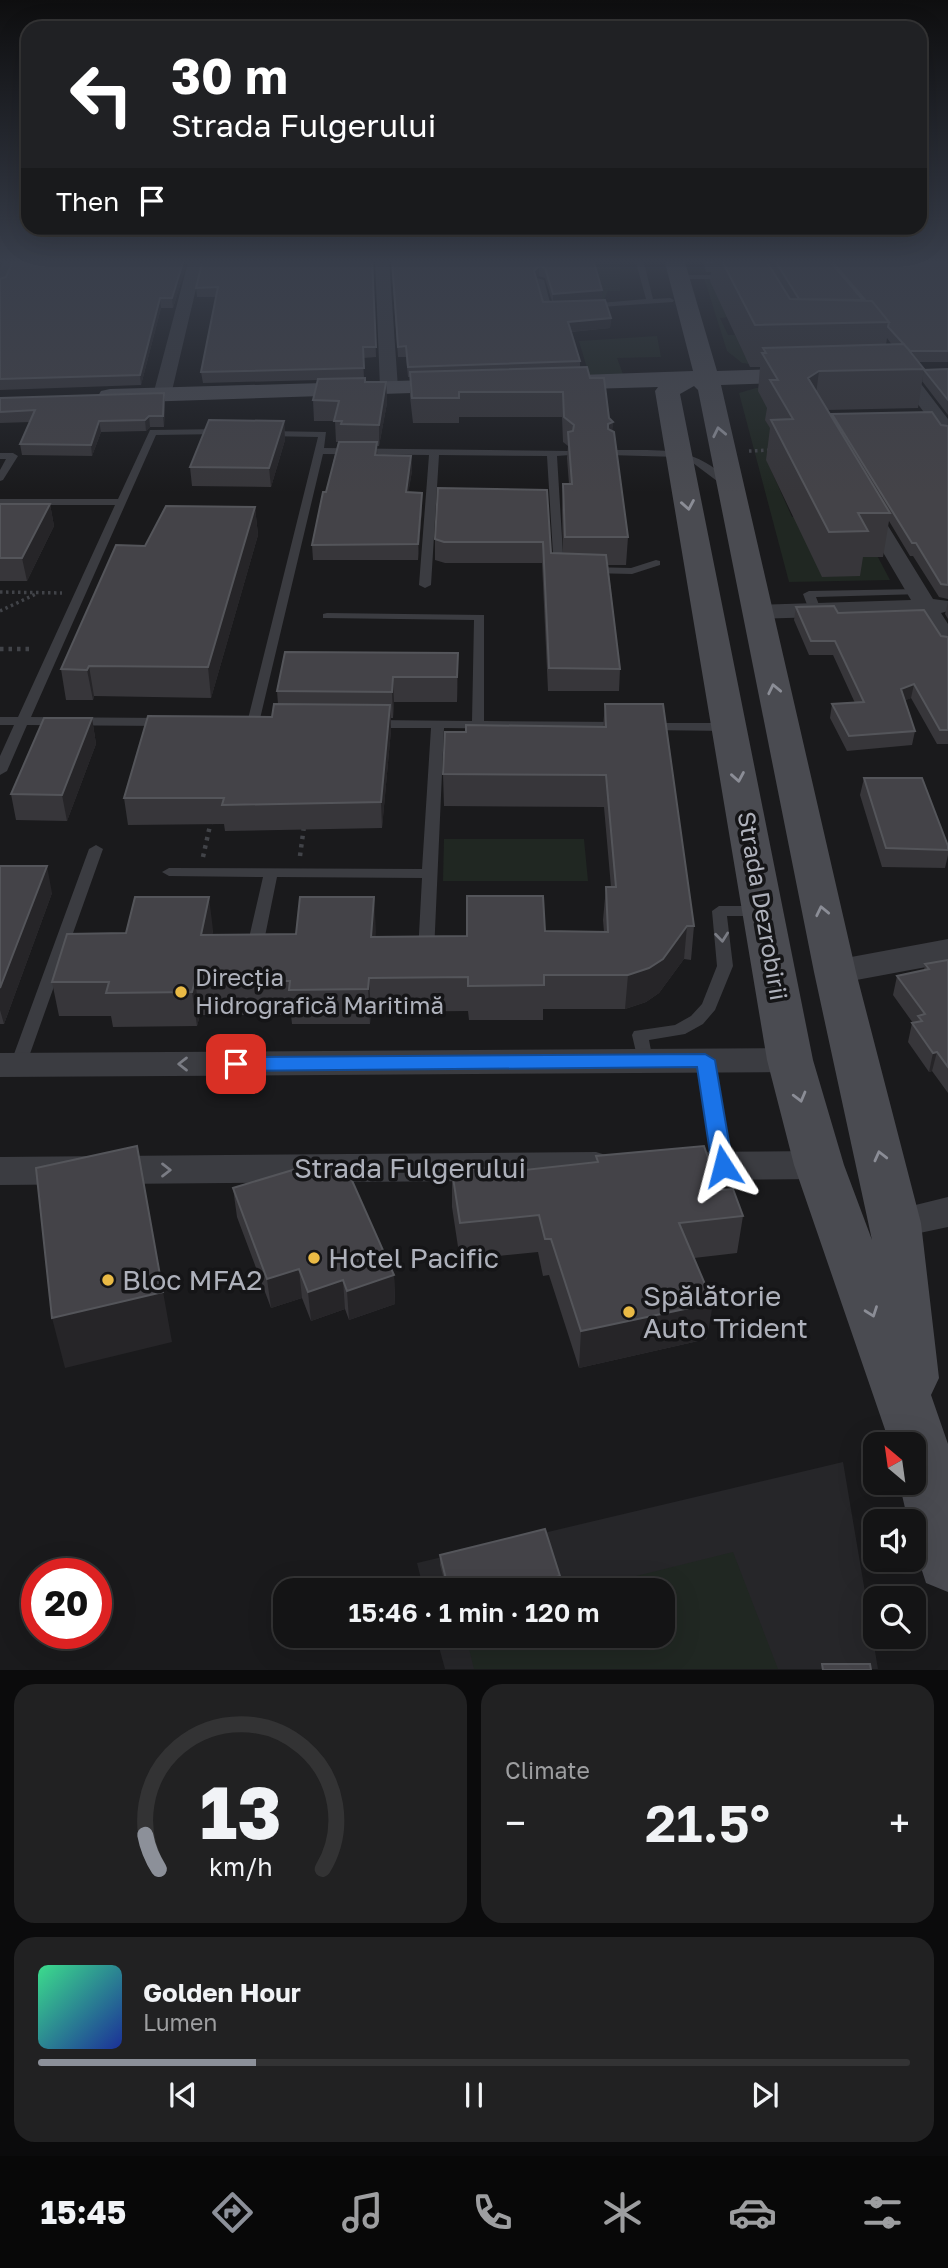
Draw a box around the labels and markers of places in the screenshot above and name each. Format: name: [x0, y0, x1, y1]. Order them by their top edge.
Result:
place label: Direcția Hidrografică Maritimă: [195, 962, 444, 1019]
marker: Direcția Hidrografică Maritimă: [173, 984, 189, 1000]
pin: [206, 1034, 266, 1094]
place label: Hotel Pacific: [328, 1241, 499, 1274]
marker: Hotel Pacific: [306, 1250, 322, 1266]
place label: Bloc MFA2: [122, 1263, 263, 1296]
marker: Bloc MFA2: [100, 1272, 116, 1288]
place label: Spălătorie Auto Trident: [643, 1279, 808, 1344]
marker: Spălătorie Auto Trident: [621, 1304, 637, 1320]

